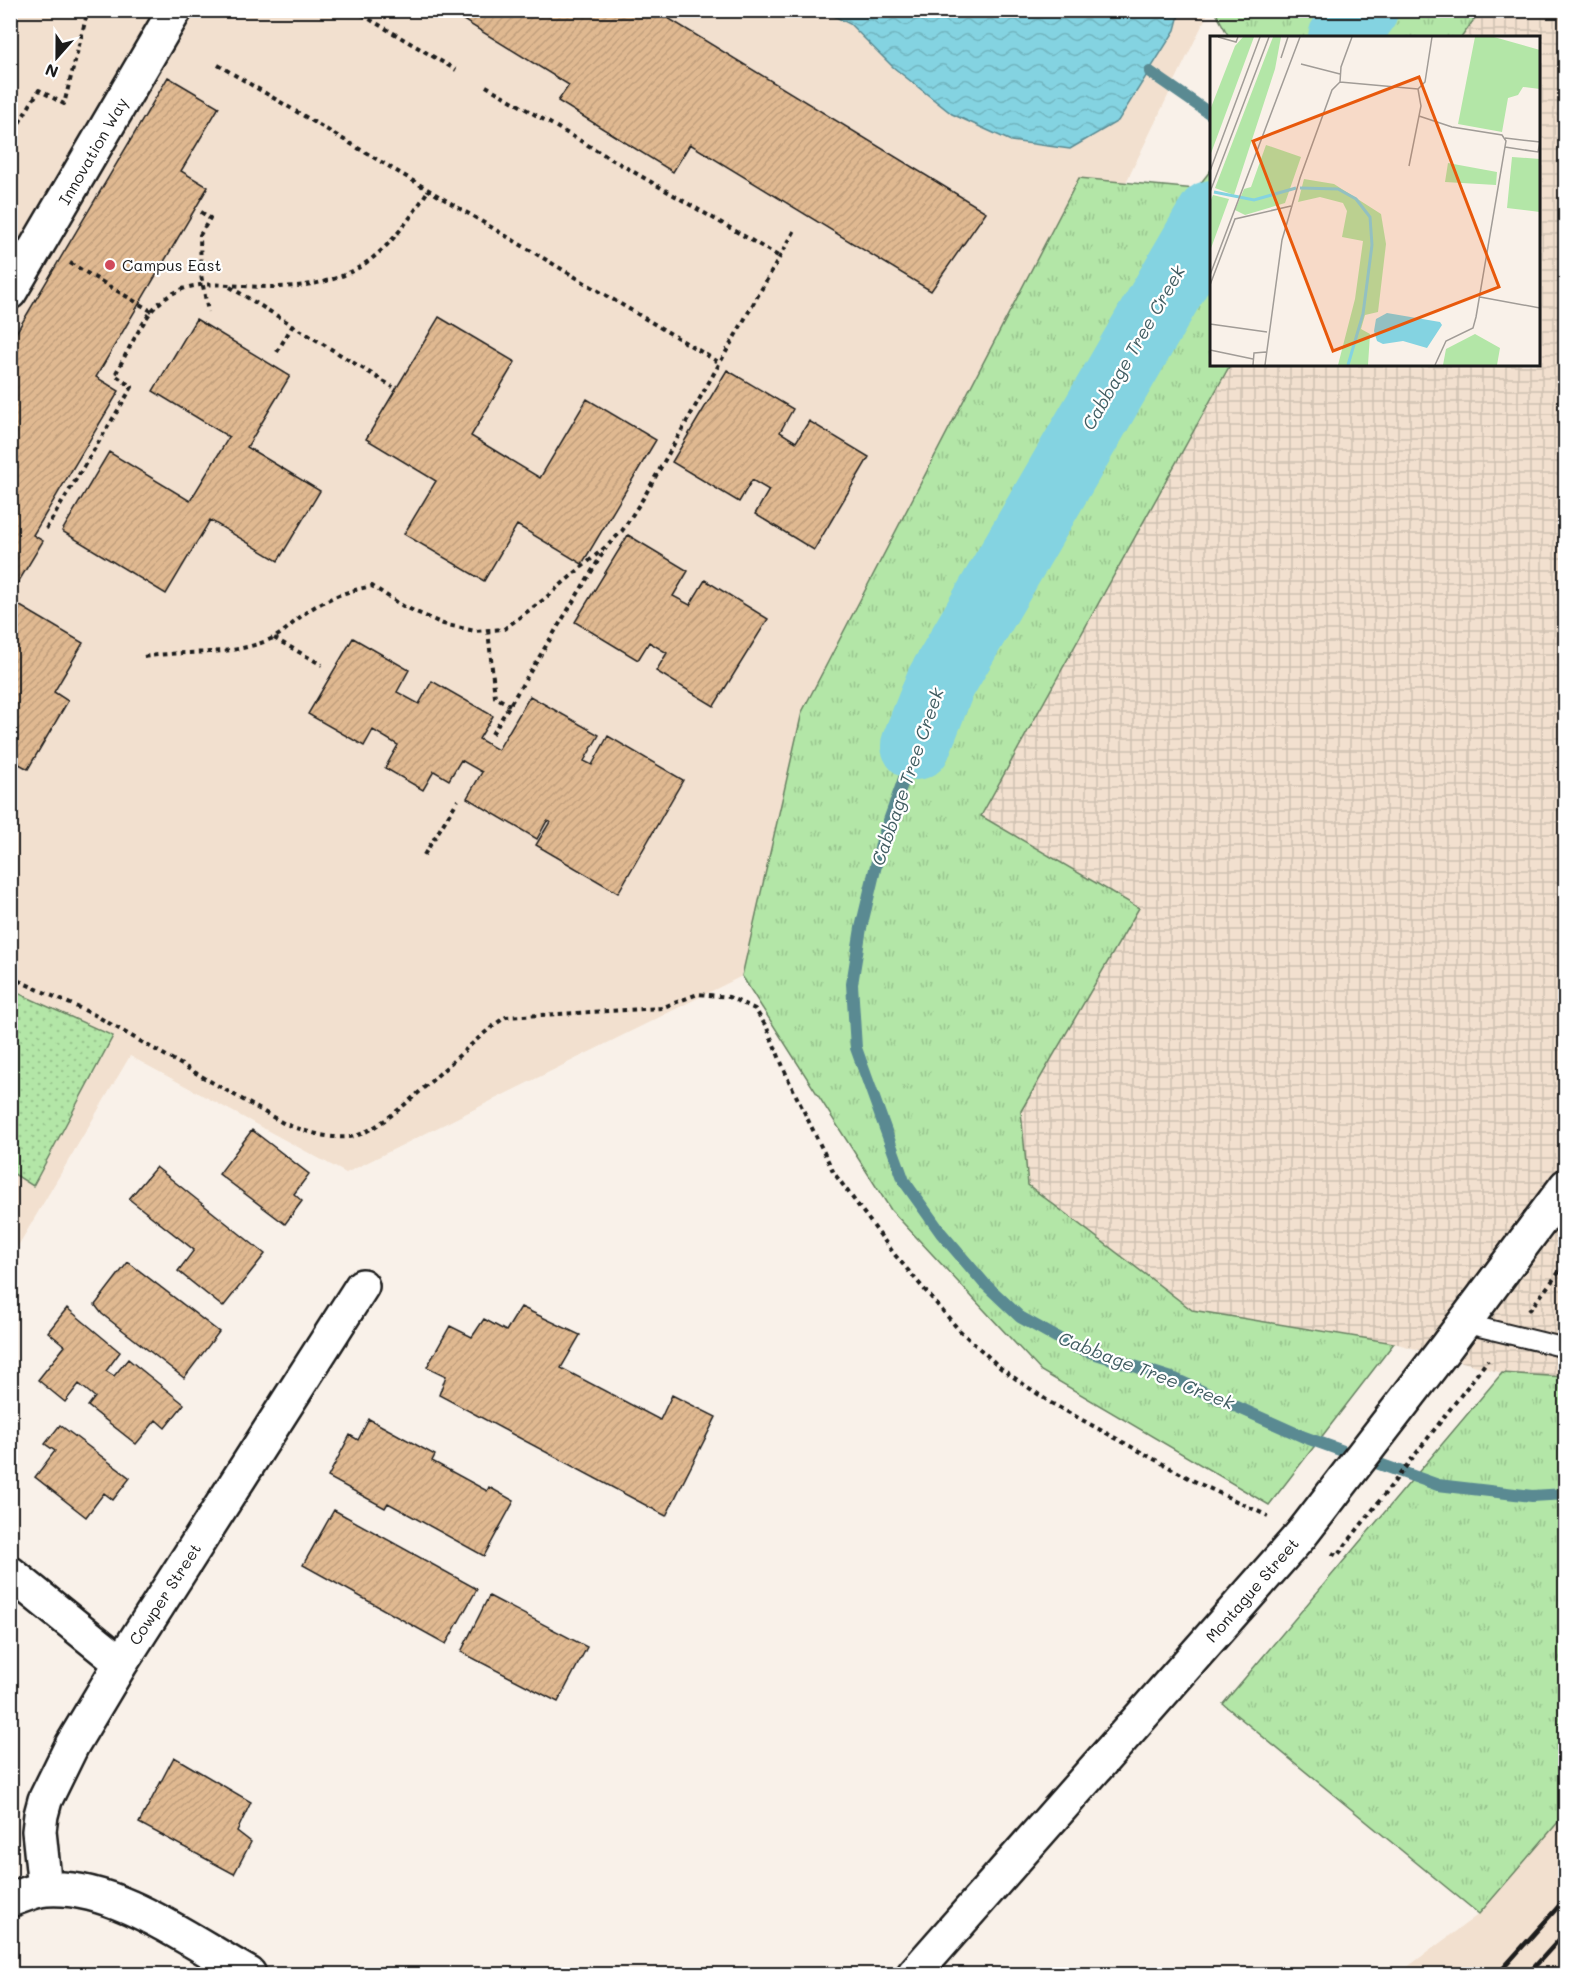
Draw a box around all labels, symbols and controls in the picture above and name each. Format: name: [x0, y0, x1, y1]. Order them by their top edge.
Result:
north arrow: [27, 27, 87, 87]
inset map: [1210, 36, 1540, 366]
text: N: [42, 59, 61, 83]
street label: Innovation Way: [53, 93, 132, 208]
place label: Campus East: [122, 254, 222, 275]
marker: Campus East: [103, 258, 117, 272]
water label: Cabbage Tree Creek: [1076, 260, 1190, 434]
water label: Cabbage Tree Creek: [865, 684, 949, 869]
water label: Cabbage Tree Creek: [1055, 1325, 1238, 1415]
street label: Montague Street: [1200, 1533, 1303, 1646]
street label: Cowper Street: [124, 1539, 205, 1649]

